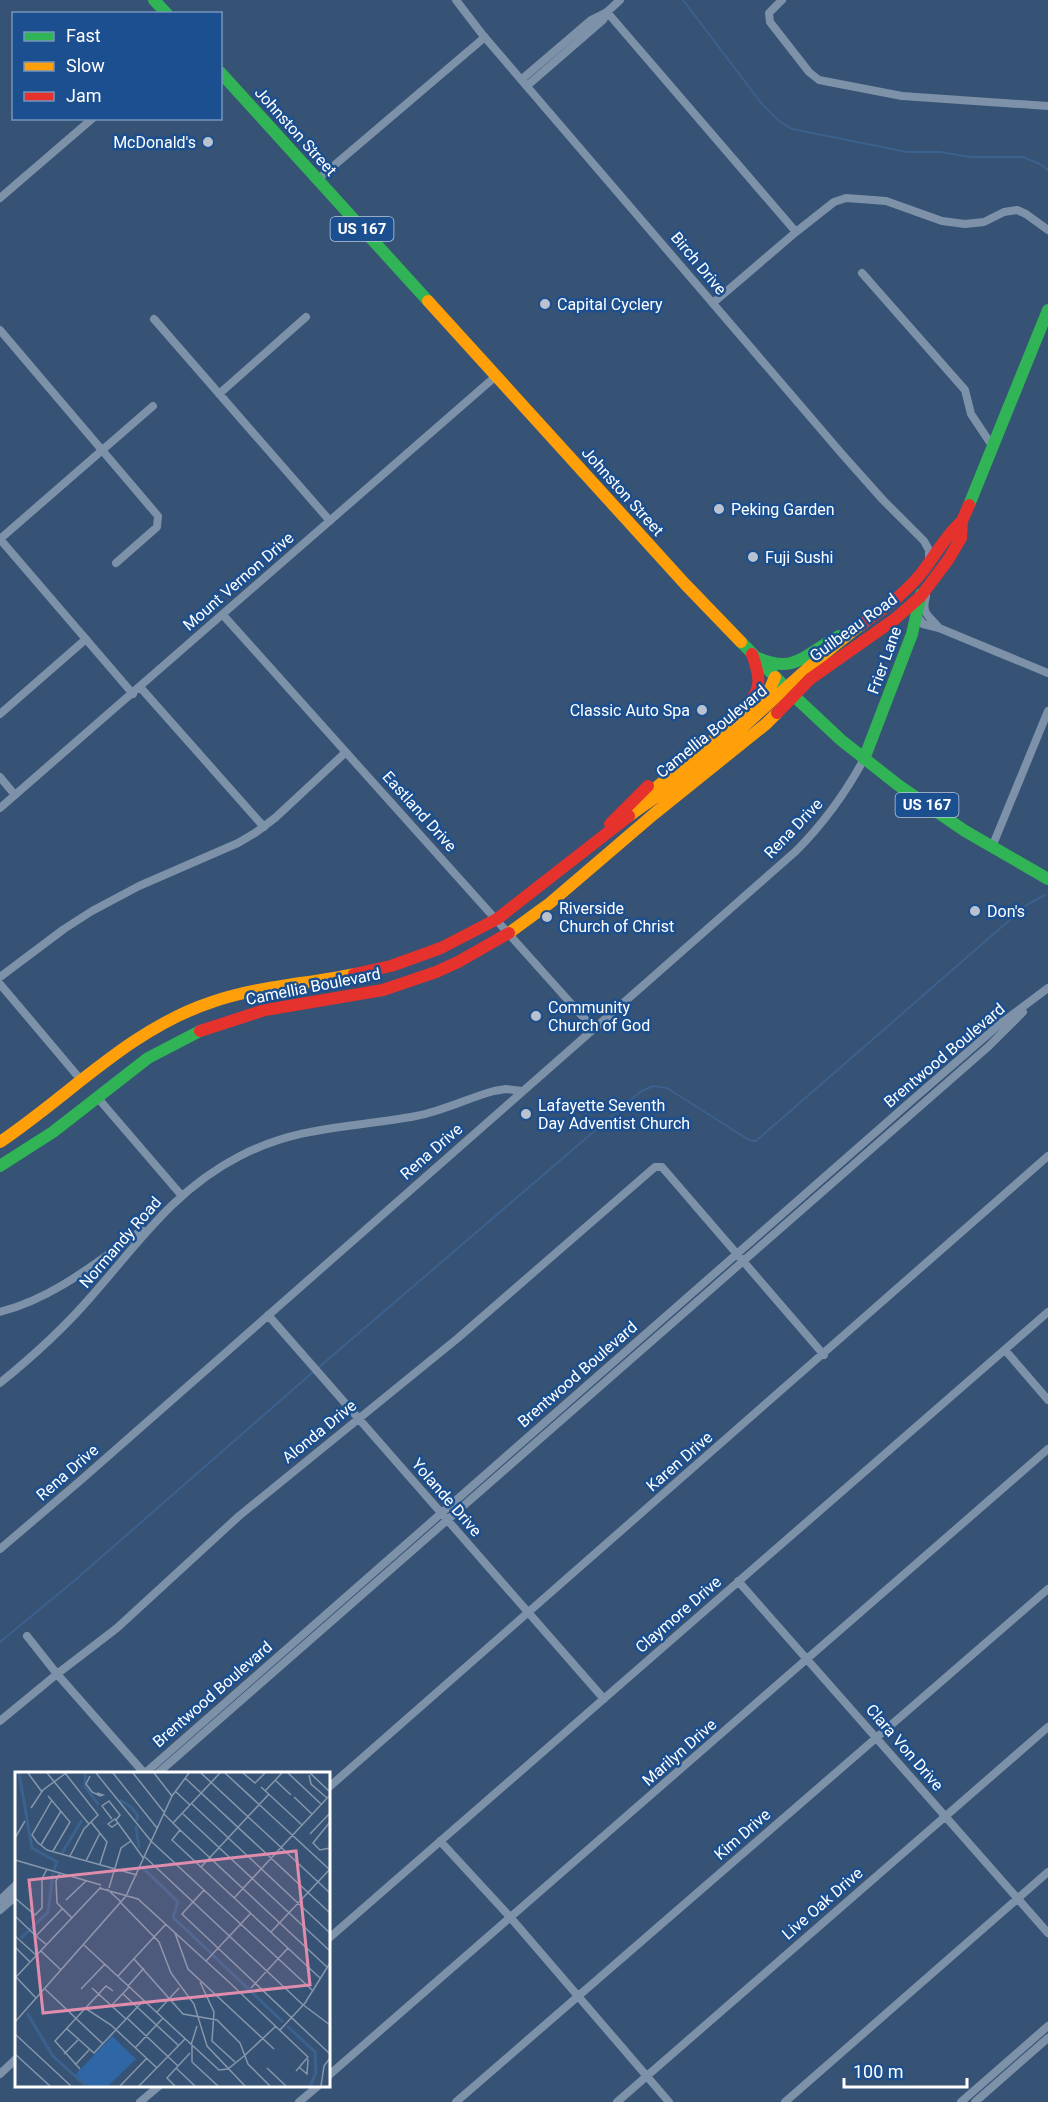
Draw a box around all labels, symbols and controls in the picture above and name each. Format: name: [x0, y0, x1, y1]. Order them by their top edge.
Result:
legend: [12, 12, 222, 120]
text: Fast: [66, 25, 101, 46]
text: Slow: [66, 55, 105, 76]
street label: Johnston Street: [251, 83, 341, 180]
text: Jam: [66, 85, 102, 106]
place label: McDonald's: [113, 133, 196, 152]
marker: McDonald's: [201, 135, 215, 149]
road number: US 167: [330, 217, 394, 241]
street label: Birch Drive: [667, 228, 730, 299]
place label: Capital Cyclery: [557, 295, 663, 314]
marker: Capital Cyclery: [538, 297, 552, 311]
street label: Johnston Street: [578, 443, 668, 540]
place label: Peking Garden: [731, 500, 834, 519]
marker: Peking Garden: [712, 502, 726, 516]
street label: Mount Vernon Drive: [179, 528, 298, 635]
place label: Fuji Sushi: [765, 548, 833, 567]
marker: Fuji Sushi: [746, 550, 760, 564]
street label: Guilbeau Road: [806, 589, 901, 665]
street label: Frier Lane: [863, 624, 905, 697]
street label: Camellia Boulevard: [652, 681, 770, 782]
place label: Classic Auto Spa: [570, 701, 690, 720]
marker: Classic Auto Spa: [695, 703, 709, 717]
street label: Eastland Drive: [379, 767, 461, 855]
road number: US 167: [896, 793, 958, 817]
street label: Rena Drive: [760, 794, 827, 862]
place label: Riverside Church of Christ: [559, 899, 674, 936]
place label: Don's: [987, 902, 1025, 921]
marker: Don's: [968, 904, 982, 918]
marker: Riverside Church of Christ: [540, 910, 554, 924]
street label: Camellia Boulevard: [244, 964, 382, 1009]
place label: Community Church of God: [548, 998, 650, 1035]
street label: Brentwood Boulevard: [880, 999, 1009, 1111]
marker: Community Church of God: [529, 1009, 543, 1023]
place label: Lafayette Seventh Day Adventist Church: [538, 1096, 690, 1133]
marker: Lafayette Seventh Day Adventist Church: [519, 1107, 533, 1121]
street label: Rena Drive: [396, 1119, 466, 1183]
street label: Normandy Road: [76, 1193, 165, 1292]
street label: Brentwood Boulevard: [514, 1317, 641, 1431]
street label: Alonda Drive: [278, 1396, 360, 1467]
street label: Karen Drive: [642, 1428, 716, 1495]
street label: Rena Drive: [32, 1440, 102, 1504]
street label: Yolande Drive: [408, 1454, 486, 1540]
street label: Claymore Drive: [632, 1572, 725, 1657]
street label: Brentwood Boulevard: [149, 1637, 276, 1751]
street label: Clara Von Drive: [862, 1700, 947, 1795]
street label: Marilyn Drive: [638, 1715, 720, 1790]
inset map: [15, 1772, 330, 2087]
street label: Kim Drive: [710, 1805, 774, 1864]
street label: Live Oak Drive: [778, 1863, 866, 1943]
scale bar: [844, 2051, 967, 2089]
text: 100 m: [853, 2061, 904, 2082]

